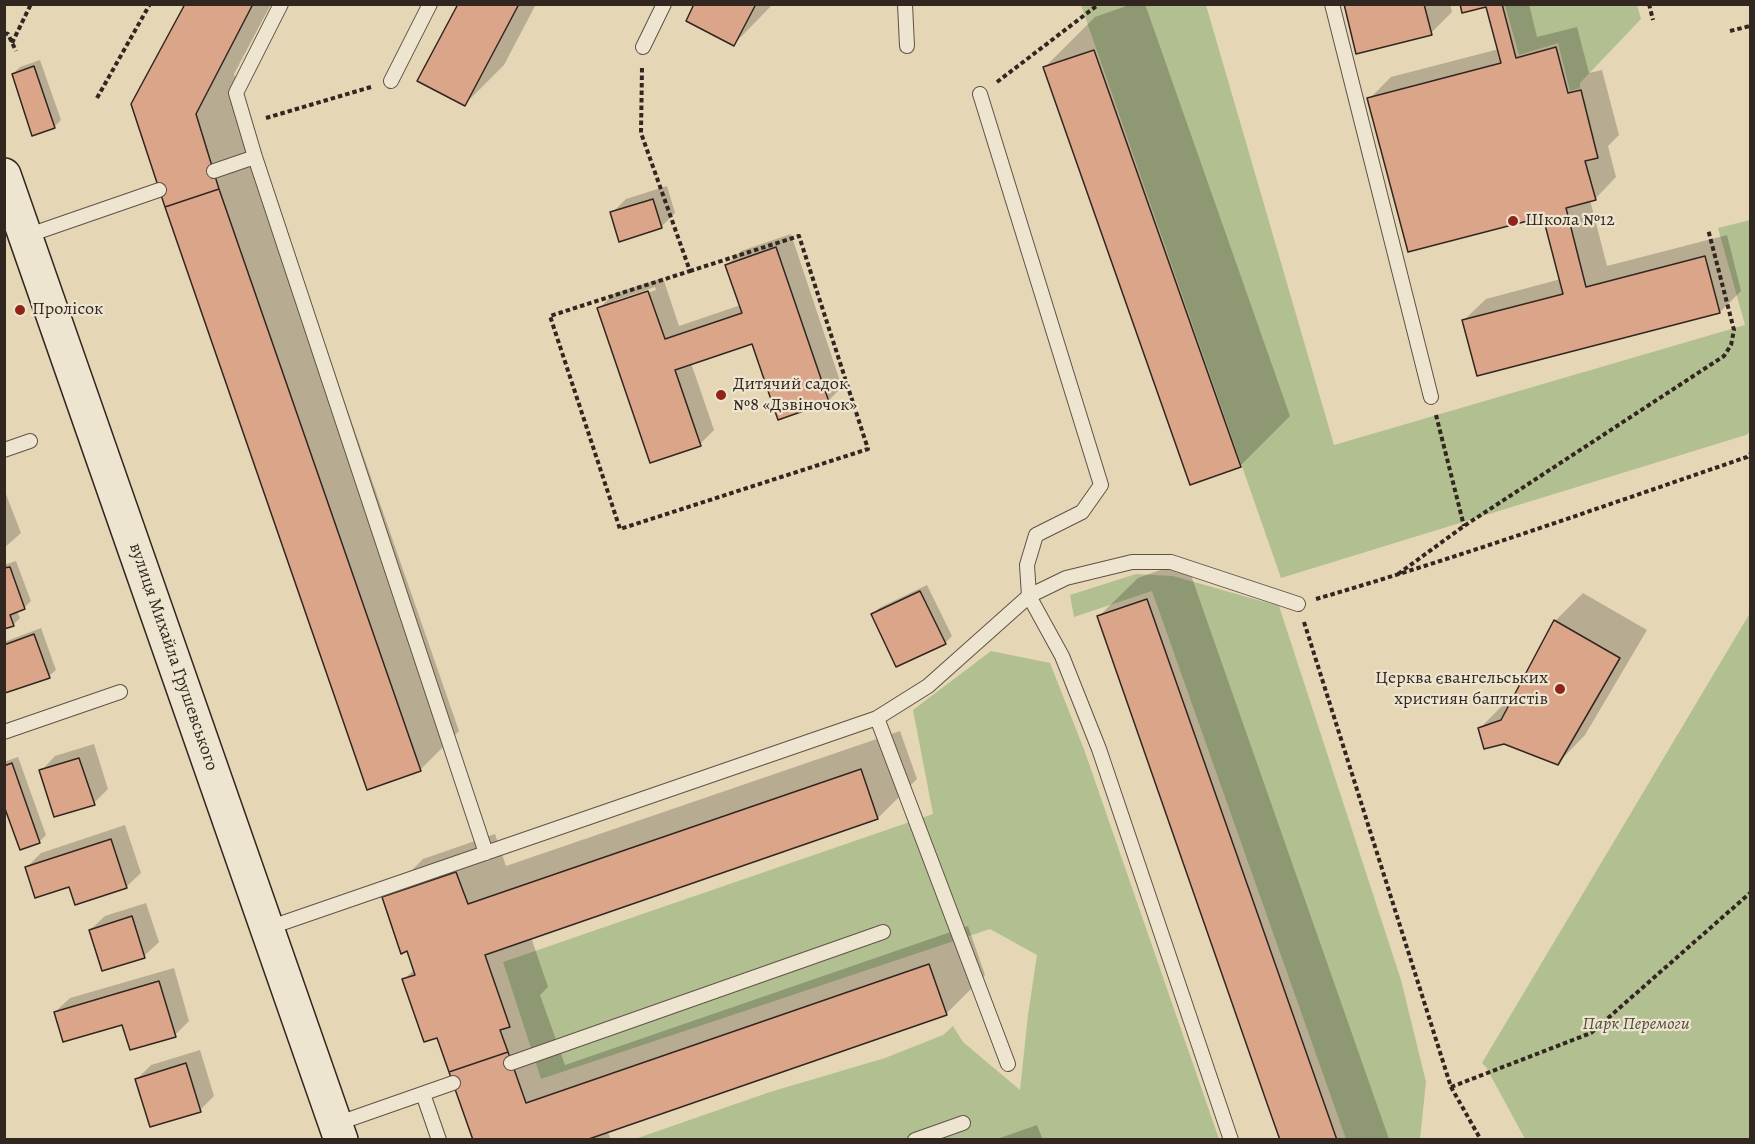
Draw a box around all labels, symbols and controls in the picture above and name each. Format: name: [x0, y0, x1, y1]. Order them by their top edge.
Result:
place label: Школа №12: [1525, 210, 1615, 232]
marker: Школа №12: [1506, 214, 1520, 228]
place label: Пролісок: [32, 299, 103, 321]
marker: Пролісок: [13, 303, 27, 317]
place label: Дитячий садок №8 «Дзвіночок»: [733, 374, 857, 416]
marker: Дитячий садок №8 «Дзвіночок»: [714, 388, 728, 402]
street label: вулиця Михайла Грушевського: [124, 540, 222, 774]
place label: Церква євангельських християн баптистів: [1375, 668, 1548, 710]
marker: Церква євангельських християн баптистів: [1553, 682, 1567, 696]
park label: Парк Перемоги: [1582, 1014, 1690, 1036]

